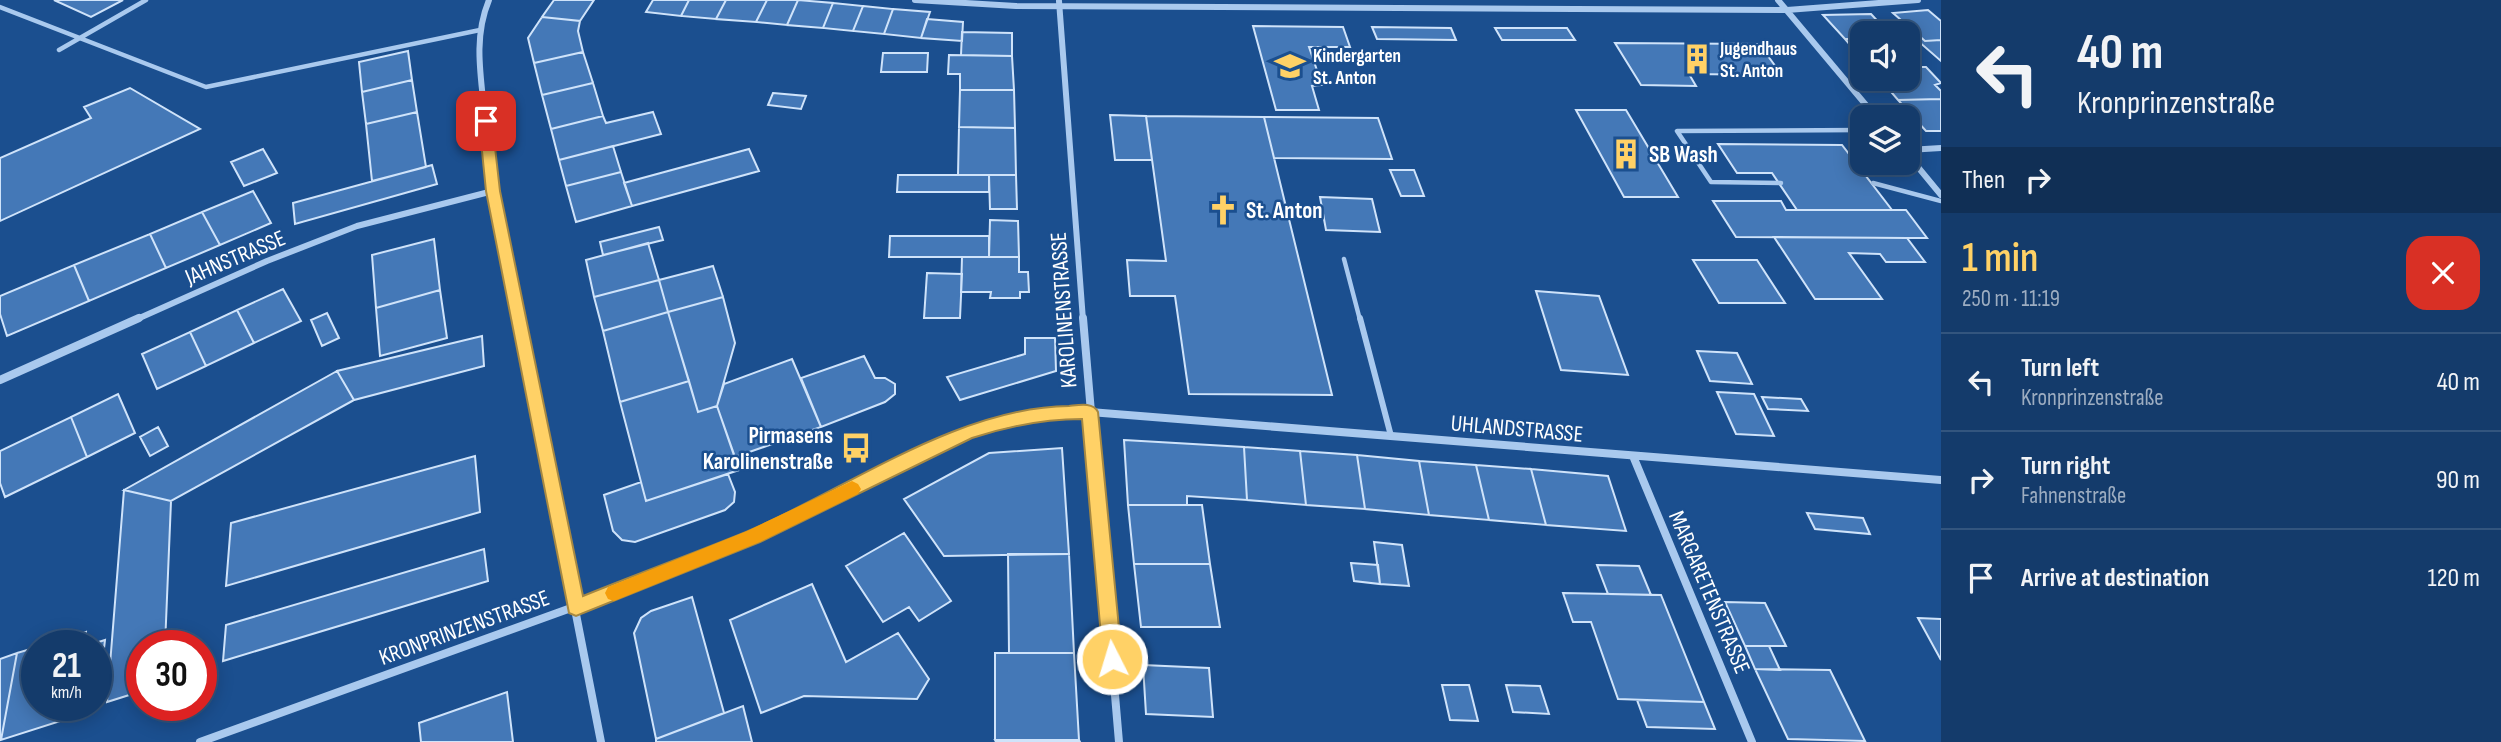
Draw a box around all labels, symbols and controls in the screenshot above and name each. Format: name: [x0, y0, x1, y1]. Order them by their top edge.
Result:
map controls: [1850, 21, 1920, 175]
button: sound: [1850, 21, 1920, 91]
text: 40 m: [2077, 24, 2163, 83]
icon: left: [1962, 28, 2053, 119]
place label: Jugendhaus St. Anton: [1719, 38, 1797, 83]
building icon: Jugendhaus St. Anton: [1680, 42, 1714, 76]
place label: Kindergarten St. Anton: [1313, 45, 1401, 90]
school or university icon: Kindergarten St. Anton: [1273, 49, 1307, 83]
text: Kronprinzenstraße: [2077, 84, 2275, 123]
pin: [456, 91, 516, 151]
icon: arrive: [467, 102, 505, 140]
button: layers: [1850, 105, 1920, 175]
building icon: SB Wash: [1609, 137, 1643, 171]
place label: SB Wash: [1649, 141, 1718, 169]
icon: right: [2019, 161, 2057, 199]
text: Then: [1962, 165, 2005, 196]
church icon: St. Anton: [1206, 193, 1240, 227]
place label: St. Anton: [1246, 197, 1322, 225]
street label: JAHNSTRASSE: [180, 224, 290, 292]
street label: KAROLINENSTRASSE: [1045, 231, 1083, 389]
text: 1 min: [1962, 233, 2038, 284]
button: close: [2406, 236, 2480, 310]
text: 250 m · 11:19: [1962, 285, 2060, 313]
text: Turn left: [2021, 353, 2099, 384]
icon: left: [1962, 363, 2000, 401]
text: 40 m: [2437, 367, 2480, 398]
text: Kronprinzenstraße: [2021, 384, 2163, 412]
street label: UHLANDSTRASSE: [1450, 409, 1584, 449]
place label: Pirmasens Karolinenstraße: [703, 422, 833, 476]
bus stop icon: Pirmasens Karolinenstraße: [839, 431, 873, 465]
text: Turn right: [2021, 451, 2110, 482]
icon: right: [1962, 461, 2000, 499]
text: 90 m: [2436, 465, 2480, 496]
text: Fahnenstraße: [2021, 482, 2126, 510]
street label: MARGARETENSTRASSE: [1662, 507, 1756, 678]
icon: arrive: [1962, 559, 2000, 597]
text: Arrive at destination: [2021, 563, 2209, 594]
text: 120 m: [2427, 563, 2480, 594]
street label: KRONPRINZENSTRASSE: [375, 584, 553, 672]
position arrow: [1075, 622, 1149, 696]
speed limit sign: 30: [126, 630, 217, 721]
text: 21: [52, 645, 81, 688]
text: km/h: [51, 682, 82, 703]

